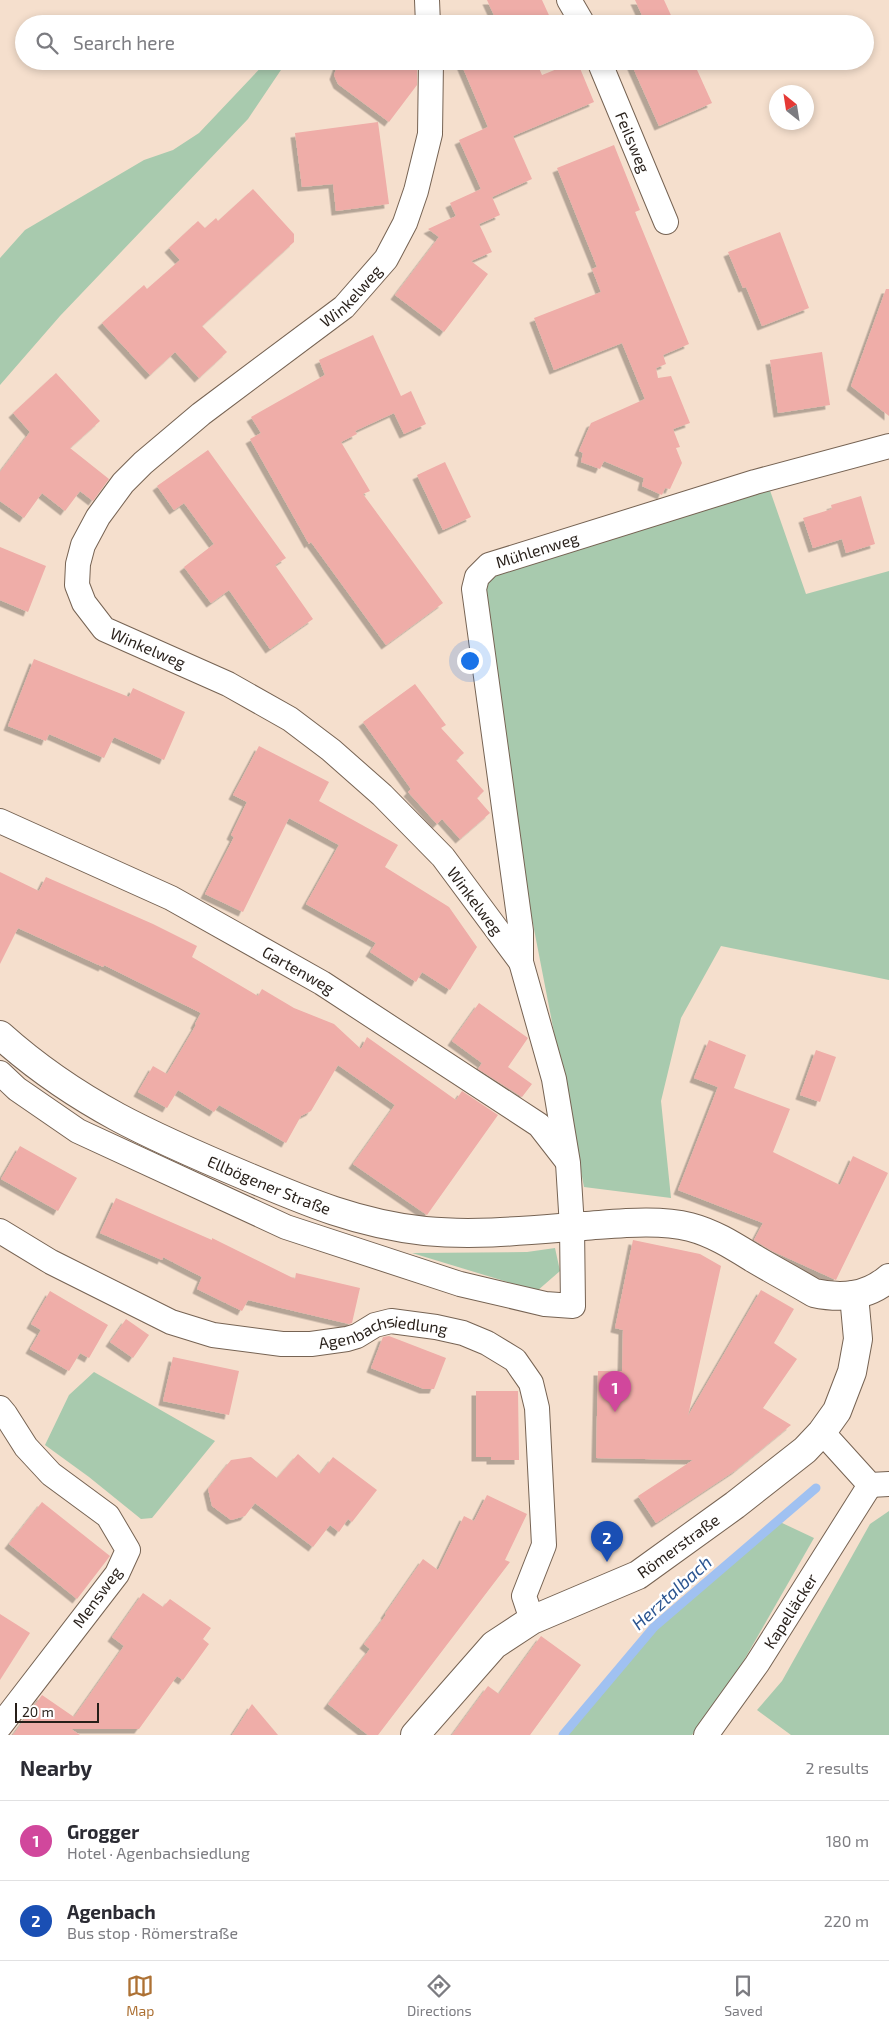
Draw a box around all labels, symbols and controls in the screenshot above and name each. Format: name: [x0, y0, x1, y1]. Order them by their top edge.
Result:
search box: [15, 15, 874, 70]
icon: search: [33, 29, 61, 57]
text: Search here: [73, 31, 175, 54]
north arrow: [769, 85, 814, 130]
street label: Feilsweg: [612, 109, 654, 176]
street label: Winkelweg: [316, 261, 385, 331]
street label: Mühlenweg: [493, 528, 581, 571]
street label: Winkelweg: [108, 623, 189, 672]
your location: [457, 648, 483, 674]
street label: Winkelweg: [444, 863, 507, 938]
street label: Gartenweg: [259, 942, 339, 998]
street label: Ellbögener Straße: [205, 1151, 333, 1218]
street label: Agenbachsiedlung: [317, 1311, 450, 1352]
pin: 1: [599, 1371, 631, 1412]
street label: Römerstraße: [633, 1510, 723, 1582]
pin: 2: [591, 1521, 623, 1562]
water label: Herztalbach: [627, 1551, 716, 1634]
street label: Mensweg: [68, 1562, 125, 1631]
street label: Kapelläcker: [759, 1569, 821, 1652]
scale bar: [15, 1700, 99, 1723]
text: 20 m: [22, 1703, 54, 1720]
text: Nearby: [20, 1755, 92, 1780]
text: 2 results: [806, 1758, 869, 1777]
text: Grogger: [67, 1820, 139, 1843]
text: 1: [33, 1831, 39, 1850]
text: 180 m: [826, 1831, 869, 1850]
text: Hotel · Agenbachsiedlung: [67, 1843, 250, 1862]
text: Agenbach: [67, 1900, 156, 1923]
text: 2: [31, 1911, 41, 1930]
text: 220 m: [824, 1911, 869, 1930]
text: Bus stop · Römerstraße: [67, 1923, 238, 1942]
tab: Map: [126, 1972, 154, 2019]
tab: Directions: [407, 1972, 472, 2019]
tab: Saved: [724, 1972, 763, 2019]

